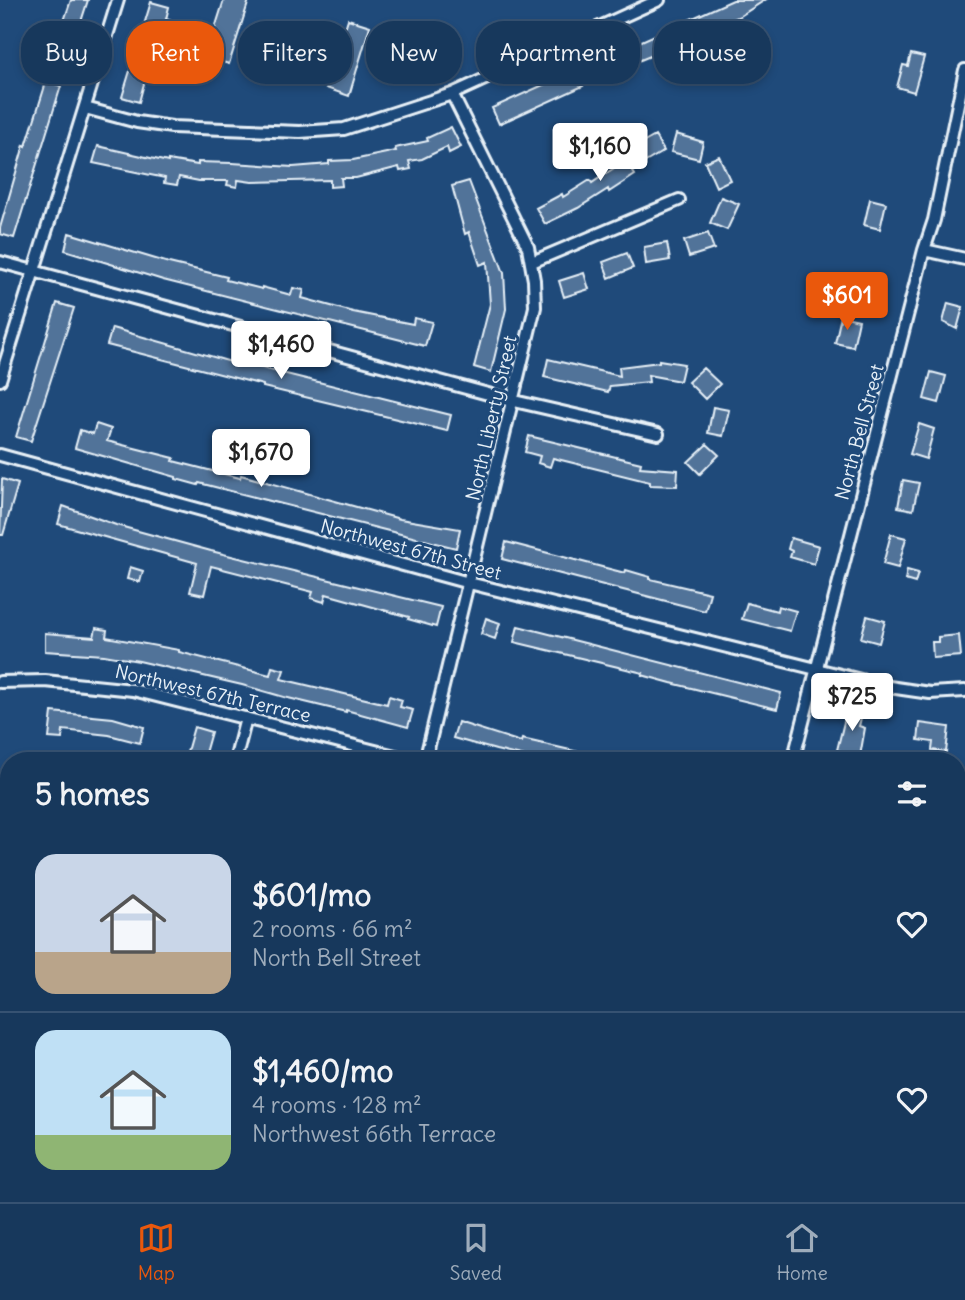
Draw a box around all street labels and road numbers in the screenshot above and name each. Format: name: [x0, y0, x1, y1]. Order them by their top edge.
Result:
street label: North Liberty Street: [460, 333, 522, 503]
street label: North Bell Street: [829, 361, 889, 503]
street label: Northwest 67th Street: [318, 513, 504, 585]
street label: Northwest 67th Terrace: [113, 659, 313, 727]

